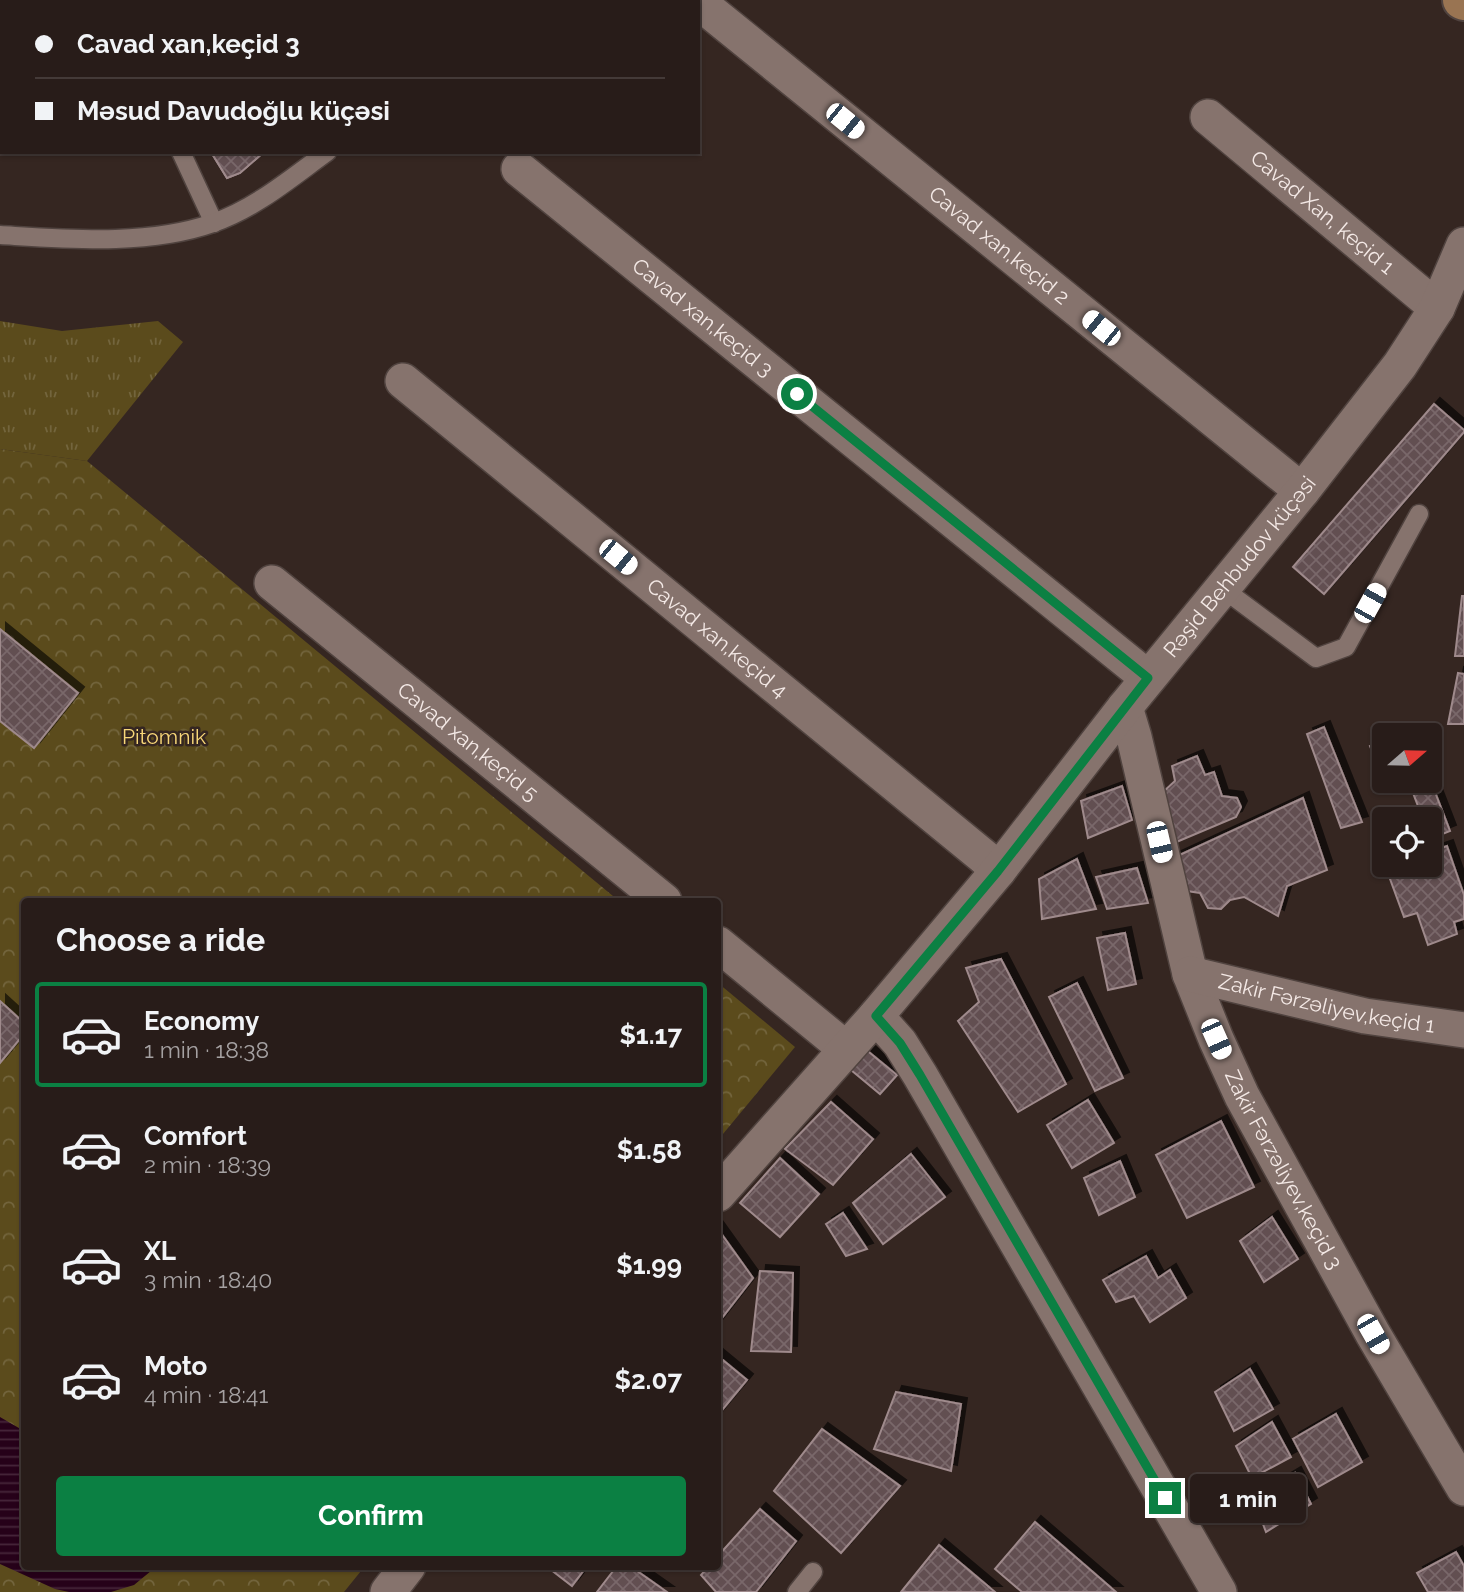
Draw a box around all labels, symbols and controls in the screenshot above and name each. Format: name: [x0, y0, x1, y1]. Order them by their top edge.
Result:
text: Cavad xan,keçid 3: [77, 29, 300, 59]
text: Məsud Davudoğlu küçəsi: [77, 96, 390, 126]
car: [823, 100, 868, 142]
street label: Cavad Xan, keçid 1: [1246, 145, 1400, 279]
street label: Cavad xan,keçid 2: [924, 181, 1075, 309]
street label: Cavad xan,keçid 3: [627, 253, 778, 381]
car: [1079, 307, 1124, 349]
route start: [781, 378, 813, 410]
street label: Rəşid Behbudov küçəsi: [1158, 471, 1321, 662]
car: [596, 536, 641, 578]
street label: Cavad xan,keçid 4: [642, 573, 793, 703]
car: [1351, 580, 1390, 626]
street label: Cavad xan,keçid 5: [393, 677, 544, 806]
north arrow: [1372, 723, 1442, 793]
map controls: [1372, 723, 1442, 877]
park label: Pitomnik: [122, 724, 206, 749]
button: locate: [1372, 807, 1442, 877]
car: [1145, 819, 1174, 865]
text: Choose a ride: [56, 921, 265, 958]
street label: Zakir Fərzəliyev,keçid 1: [1216, 968, 1436, 1038]
icon: car: [60, 1003, 123, 1066]
text: Economy: [144, 1006, 259, 1036]
car: [1198, 1016, 1235, 1062]
text: $1.17: [619, 1020, 682, 1050]
text: 1 min · 18:38: [144, 1036, 269, 1063]
street label: Zakir Fərzəliyev,keçid 3: [1220, 1066, 1348, 1273]
icon: car: [60, 1118, 123, 1181]
text: Comfort: [144, 1121, 247, 1151]
text: $1.58: [617, 1135, 682, 1165]
text: 2 min · 18:39: [144, 1151, 271, 1178]
icon: car: [60, 1233, 123, 1296]
text: XL: [144, 1236, 176, 1266]
text: $1.99: [616, 1250, 682, 1280]
text: 3 min · 18:40: [144, 1266, 272, 1293]
car: [1354, 1311, 1393, 1357]
icon: car: [60, 1348, 123, 1411]
text: Moto: [144, 1351, 207, 1381]
text: $2.07: [614, 1365, 682, 1395]
text: 4 min · 18:41: [144, 1381, 268, 1408]
callout: 1 min: [1190, 1474, 1305, 1522]
button: Confirm: [56, 1476, 686, 1556]
route end: [1149, 1482, 1181, 1514]
text: 1 min: [1219, 1485, 1277, 1512]

